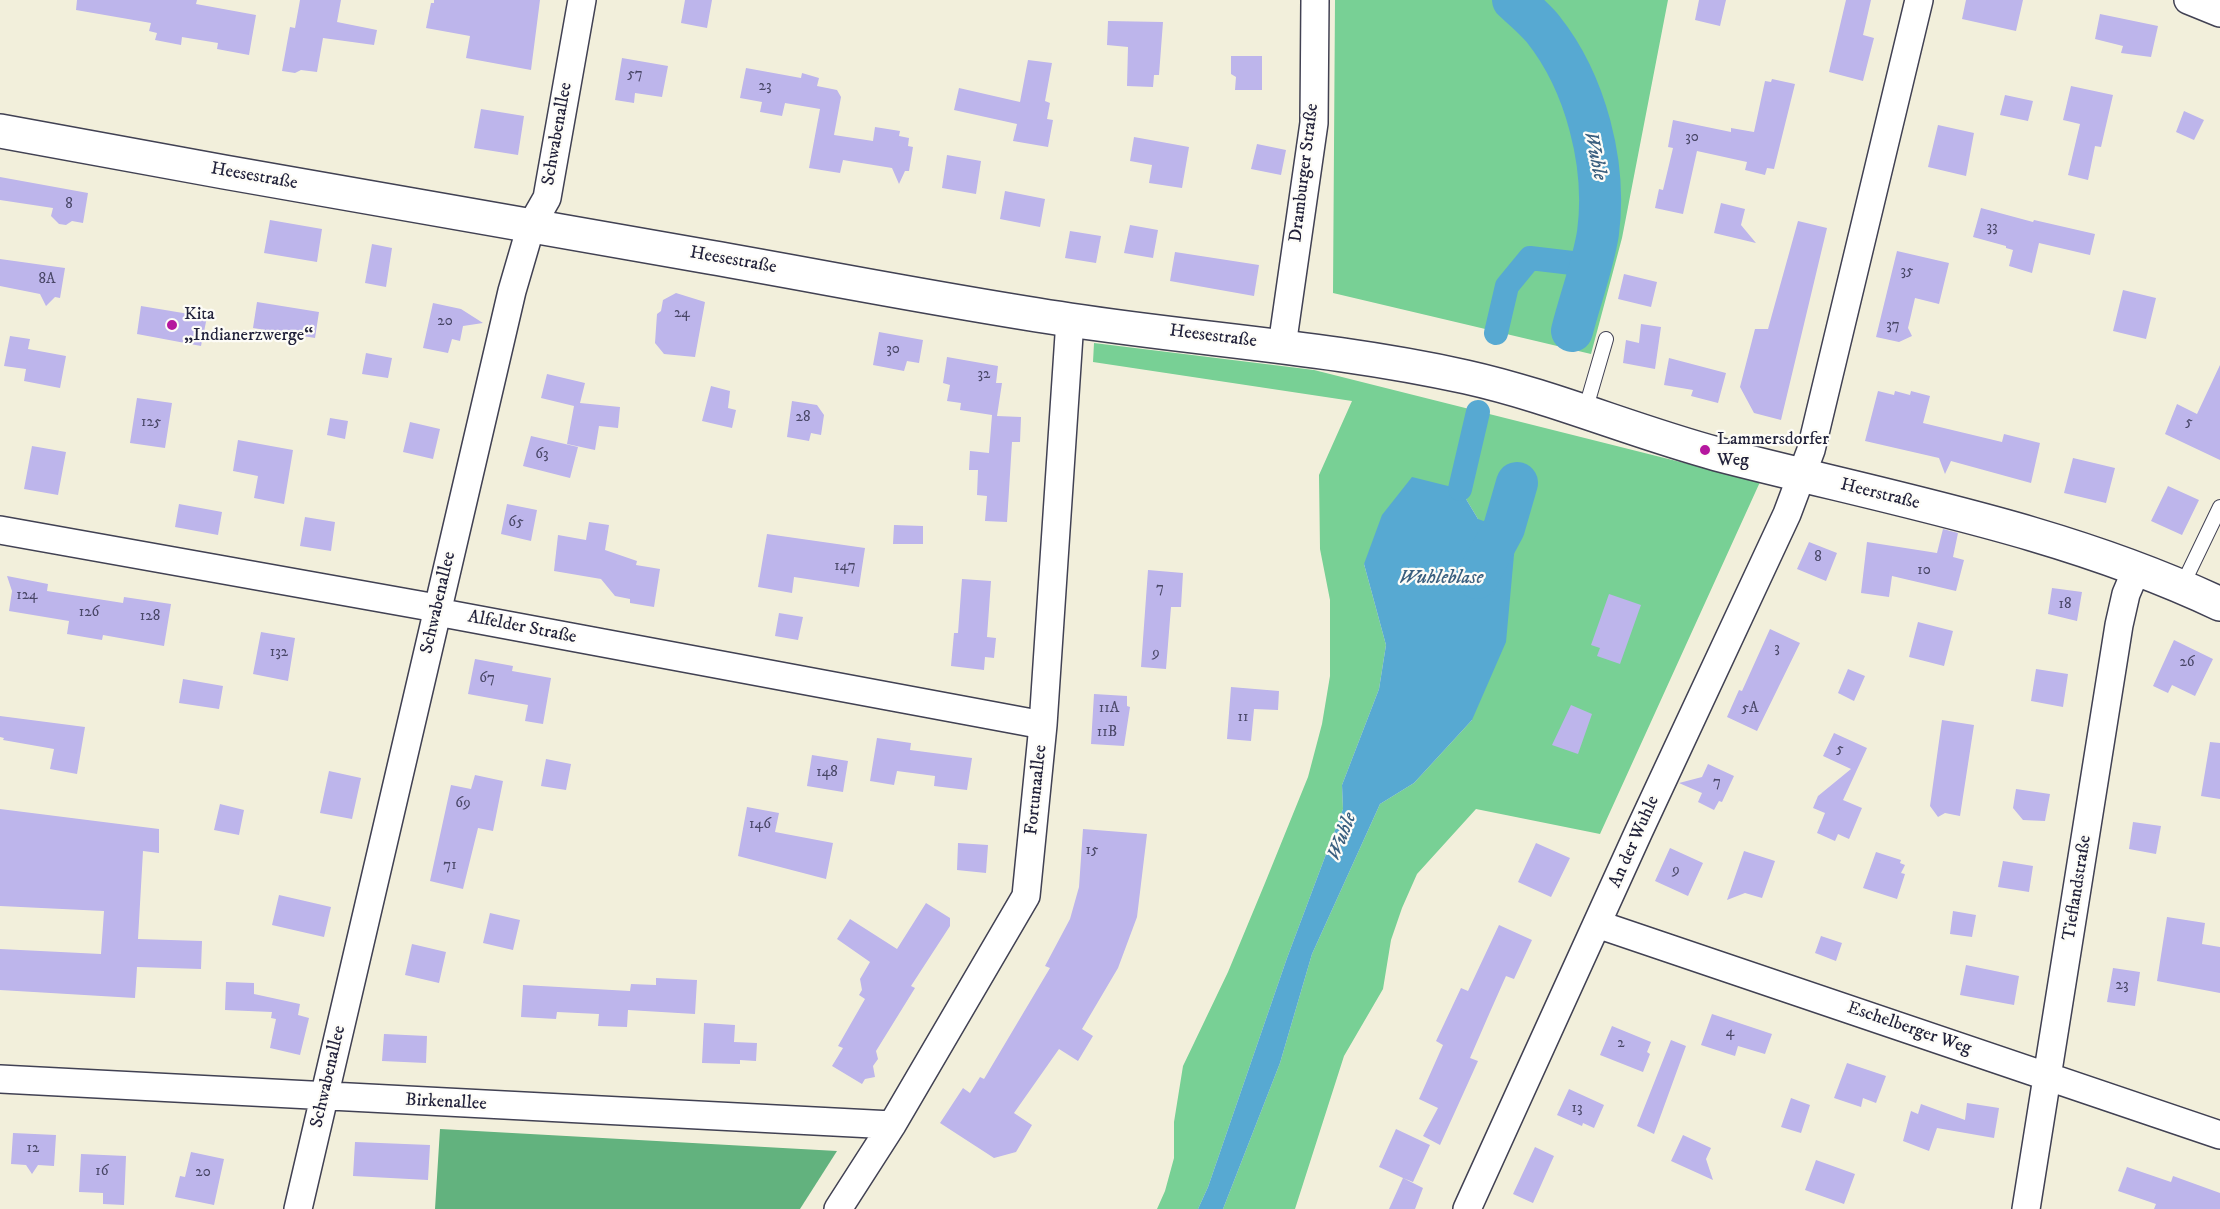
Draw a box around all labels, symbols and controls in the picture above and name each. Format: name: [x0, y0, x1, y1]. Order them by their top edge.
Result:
house number: 57: [627, 66, 643, 84]
house number: 23: [759, 78, 771, 96]
street label: Schwabenallee: [538, 81, 578, 187]
street label: Dramburger Straße: [1286, 102, 1324, 244]
water label: Wuhle: [1577, 129, 1611, 183]
house number: 30: [1685, 129, 1699, 147]
street label: Heesestraße: [209, 159, 299, 195]
house number: 8: [65, 196, 73, 214]
house number: 33: [1986, 219, 1998, 237]
street label: Heesestraße: [688, 243, 778, 279]
house number: 35: [1900, 263, 1914, 281]
house number: 8A: [38, 271, 56, 289]
place label: Kita „Indianerzwerge“: [184, 304, 313, 346]
house number: 24: [674, 305, 690, 323]
house number: 20: [437, 313, 453, 331]
house number: 37: [1886, 317, 1900, 335]
marker: Kita „Indianerzwerge“: [165, 318, 179, 332]
street label: Heesestraße: [1168, 321, 1258, 353]
house number: 30: [886, 341, 900, 359]
house number: 32: [978, 366, 990, 384]
house number: 28: [796, 409, 810, 427]
house number: 125: [141, 414, 161, 432]
house number: 5: [2185, 414, 2193, 432]
place label: Lammersdorfer Weg: [1717, 429, 1829, 472]
marker: Lammersdorfer Weg: [1698, 443, 1712, 457]
house number: 63: [535, 446, 549, 464]
street label: Heerstraße: [1838, 475, 1922, 515]
house number: 65: [508, 514, 524, 532]
house number: 8: [1814, 549, 1822, 567]
street label: Schwabenallee: [417, 550, 461, 656]
house number: 147: [834, 558, 856, 576]
house number: 10: [1917, 562, 1931, 580]
water label: Wuhleblase: [1399, 567, 1483, 591]
house number: 7: [1156, 580, 1164, 598]
house number: 124: [16, 587, 38, 605]
house number: 18: [2058, 596, 2072, 614]
house number: 126: [79, 604, 99, 622]
street label: Alfelder Straße: [466, 607, 578, 649]
house number: 128: [140, 608, 160, 626]
house number: 3: [1774, 640, 1780, 658]
house number: 132: [270, 644, 288, 662]
house number: 9: [1152, 645, 1160, 663]
house number: 26: [2179, 654, 2195, 672]
house number: 67: [479, 670, 495, 688]
house number: 11A: [1099, 700, 1119, 718]
house number: 5A: [1741, 700, 1759, 718]
house number: 11: [1237, 709, 1249, 727]
house number: 11B: [1097, 724, 1117, 742]
house number: 5: [1836, 741, 1844, 759]
street label: Fortunaallee: [1022, 744, 1052, 836]
house number: 148: [816, 764, 838, 782]
house number: 7: [1713, 774, 1721, 792]
street label: An der Wuhle: [1605, 793, 1665, 891]
house number: 69: [455, 795, 471, 813]
water label: Wuhle: [1323, 810, 1363, 864]
house number: 146: [749, 816, 771, 834]
street label: Tieflandstraße: [2059, 834, 2097, 942]
house number: 15: [1086, 842, 1098, 860]
house number: 71: [443, 857, 457, 875]
house number: 9: [1672, 862, 1680, 880]
house number: 23: [2116, 977, 2128, 995]
street label: Eschelberger Weg: [1844, 998, 1974, 1060]
street label: Schwabenallee: [307, 1024, 351, 1130]
house number: 4: [1726, 1024, 1734, 1042]
house number: 2: [1617, 1035, 1625, 1053]
street label: Birkenallee: [405, 1090, 487, 1116]
house number: 13: [1571, 1100, 1583, 1118]
house number: 12: [27, 1140, 39, 1158]
house number: 16: [95, 1163, 109, 1181]
house number: 20: [195, 1164, 211, 1182]

